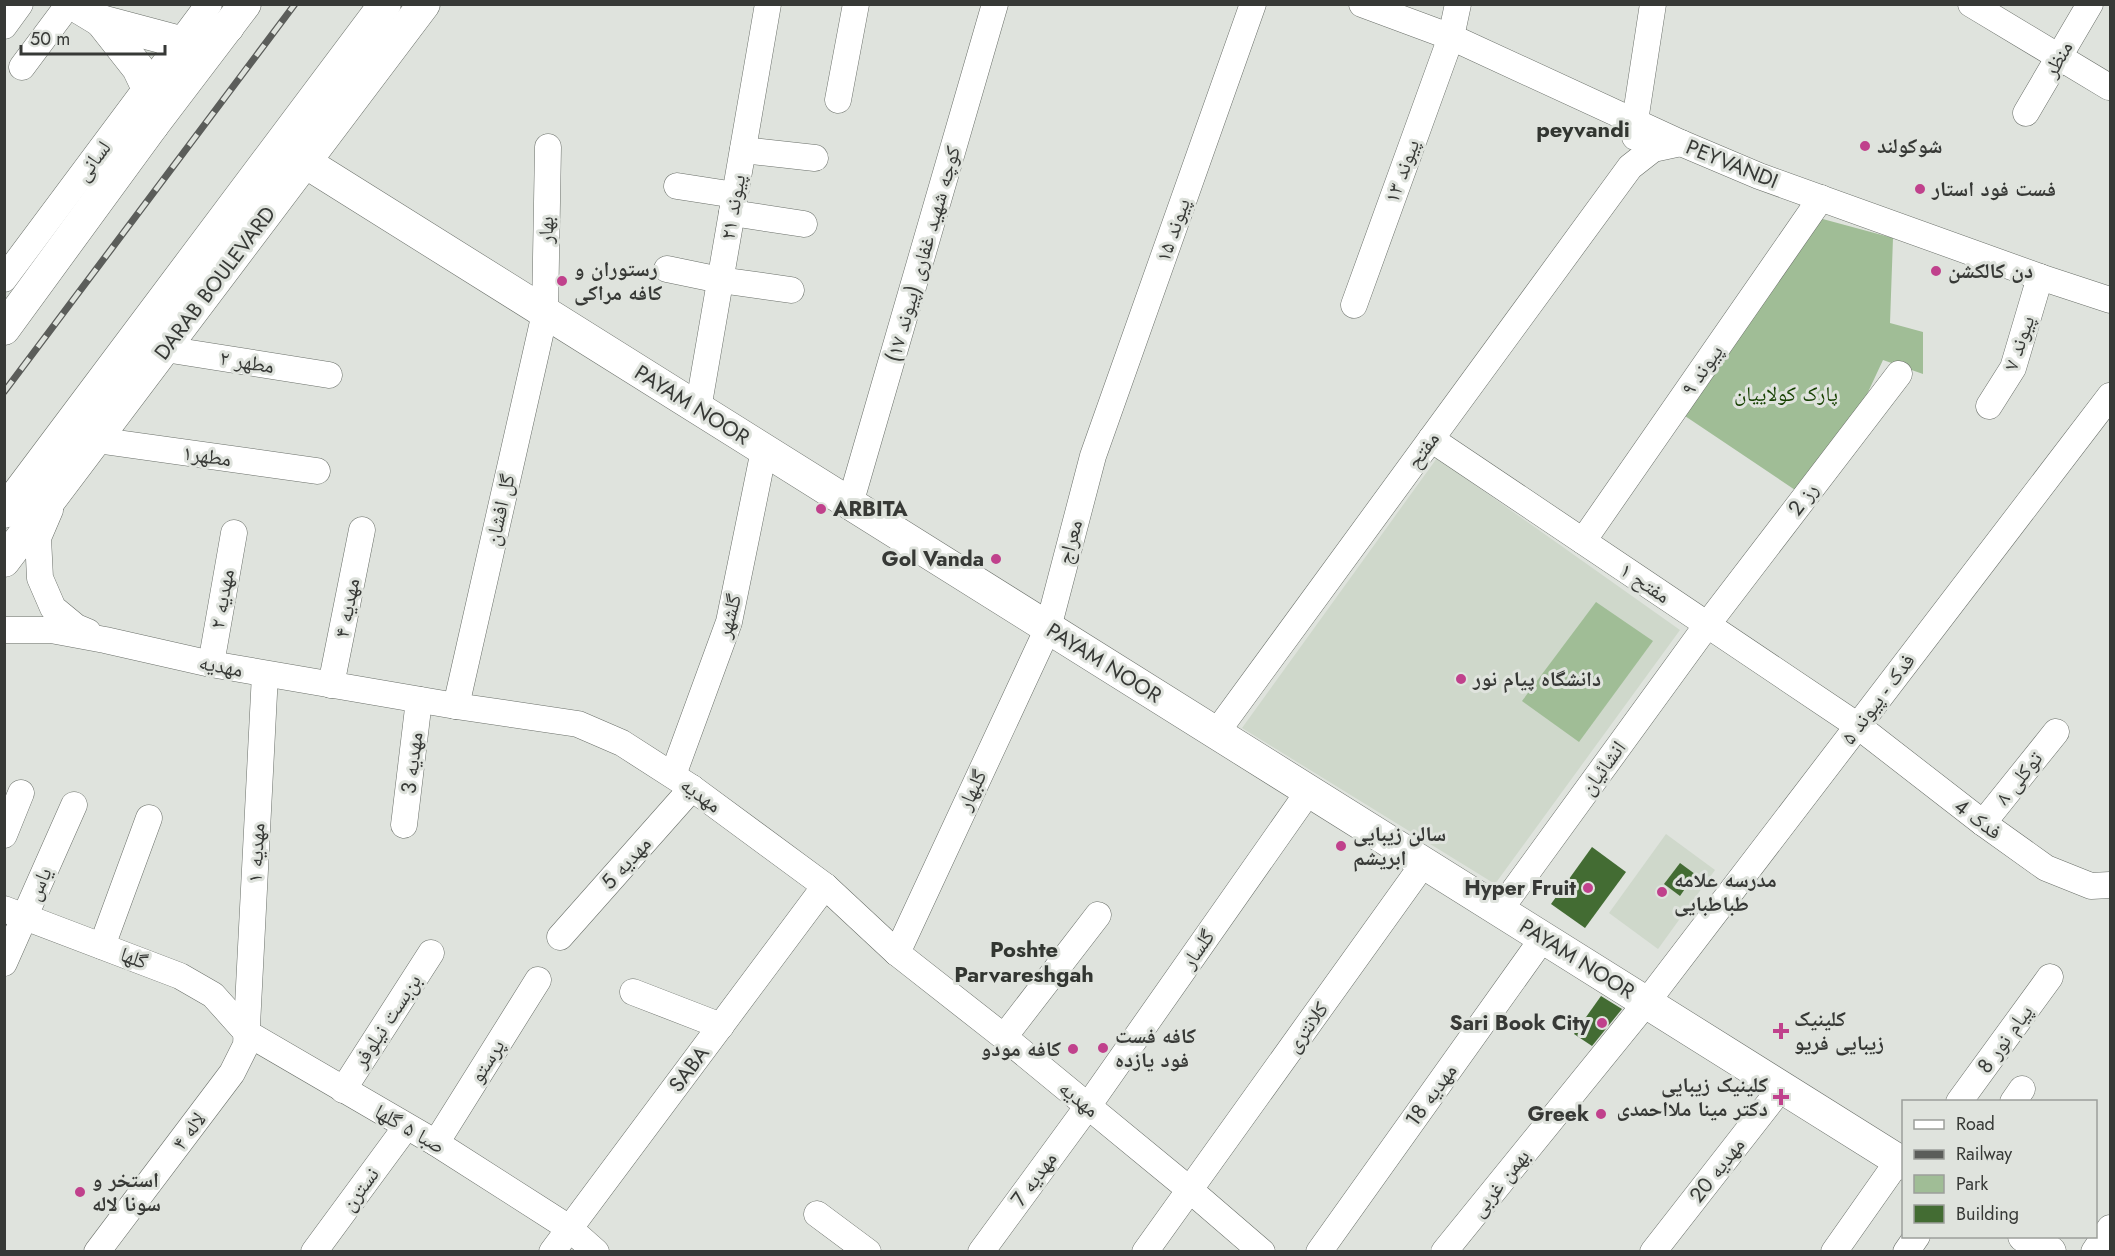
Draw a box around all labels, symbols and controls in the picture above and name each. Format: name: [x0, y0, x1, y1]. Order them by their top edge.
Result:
scale bar: [21, 18, 165, 56]
text: 50 m: [30, 26, 70, 52]
street label: منظر: [2035, 35, 2080, 84]
district label: peyvandi: [1536, 113, 1630, 145]
place label: شوکولند: [1877, 131, 1942, 161]
street label: PEYVANDI: [1682, 132, 1782, 196]
street label: لسانی: [68, 134, 118, 188]
street label: پیوند ۱۳: [1377, 135, 1427, 207]
marker: شوکولند: [1858, 139, 1872, 153]
street label: کوچه شهید غفاری (پیوند ۱۷): [878, 142, 968, 365]
street label: پیوند ۲۱: [713, 172, 753, 242]
place label: فست فود استار: [1931, 174, 2056, 204]
marker: فست فود استار: [1913, 182, 1927, 196]
street label: پیوند ۱۵: [1148, 194, 1198, 266]
street label: DARAB BOULEVARD: [147, 200, 283, 366]
street label: بهار: [531, 216, 561, 245]
place label: رستوران و کافه مراکی: [574, 254, 662, 308]
place label: دن کالکشن: [1948, 256, 2033, 286]
marker: دن کالکشن: [1929, 264, 1943, 278]
marker: رستوران و کافه مراکی: [555, 274, 569, 288]
street label: پیوند ۷: [1996, 312, 2042, 374]
street label: پیوند ۹: [1674, 338, 1730, 402]
street label: مطهر ۲: [217, 343, 277, 381]
street label: PAYAM NOOR: [629, 358, 755, 452]
park label: پارک کولاییان: [1734, 379, 1838, 409]
street label: مفتح: [1399, 425, 1447, 475]
street label: مطهر۱: [181, 438, 233, 474]
street label: گل افشان: [477, 471, 523, 549]
street label: رز 2: [1781, 476, 1825, 522]
place label: ARBITA: [832, 494, 908, 524]
marker: ARBITA: [814, 502, 828, 516]
street label: معراج: [1050, 516, 1090, 568]
place label: Gol Vanda: [882, 544, 984, 574]
marker: Gol Vanda: [989, 552, 1003, 566]
street label: مفتح ۱: [1614, 555, 1676, 611]
street label: مهدیه ۲: [202, 567, 242, 631]
street label: مهدیه ۴: [327, 576, 367, 640]
street label: گلشهر: [709, 590, 749, 642]
street label: PAYAM NOOR: [1041, 616, 1167, 710]
street label: مهدیه: [196, 647, 246, 685]
street label: فدک - پیوند ۵: [1834, 647, 1922, 751]
place label: دانشگاه پیام نور: [1472, 664, 1601, 694]
marker: دانشگاه پیام نور: [1454, 672, 1468, 686]
street label: مهدیه 3: [393, 730, 431, 796]
street label: انشائیان: [1573, 735, 1633, 801]
street label: توکلی ۸: [1988, 745, 2050, 811]
street label: گلبهار: [949, 765, 994, 816]
street label: مهدیه: [674, 770, 728, 820]
street label: فدک 4: [1948, 791, 2008, 847]
place label: سالن زیبایی ابریشم: [1353, 819, 1446, 873]
street label: مهدیه ۱: [239, 822, 273, 884]
street label: مهدیه 5: [594, 830, 658, 896]
marker: سالن زیبایی ابریشم: [1334, 839, 1348, 853]
street label: یاس: [18, 862, 60, 906]
place label: مدرسه علامه طباطبایی: [1674, 865, 1777, 919]
place label: Hyper Fruit: [1464, 873, 1576, 903]
marker: Hyper Fruit: [1581, 881, 1595, 895]
marker: مدرسه علامه طباطبایی: [1655, 885, 1669, 899]
street label: PAYAM NOOR: [1514, 912, 1640, 1006]
street label: گلسار: [1173, 923, 1222, 975]
district label: Poshte Parvareshgah: [954, 933, 1094, 990]
street label: گلها: [116, 939, 152, 977]
street label: بن‌بست نیلوفر: [345, 968, 429, 1075]
street label: کلانتری: [1278, 995, 1336, 1059]
street label: پیام نور 8: [1970, 999, 2040, 1079]
place label: کلینیک زیبایی فریو: [1794, 1004, 1884, 1058]
place label: Sari Book City: [1450, 1008, 1591, 1038]
marker: Sari Book City: [1595, 1016, 1609, 1030]
place label: کافه فست فود یازده: [1115, 1021, 1196, 1075]
marker: کلینیک زیبایی فریو: [1772, 1022, 1790, 1040]
street label: پرستو: [462, 1033, 512, 1089]
place label: کافه مودو: [981, 1034, 1061, 1064]
street label: SABA: [662, 1040, 716, 1098]
marker: کافه فست فود یازده: [1096, 1041, 1110, 1055]
marker: کافه مودو: [1066, 1042, 1080, 1056]
street label: مهدیه 18: [1398, 1057, 1464, 1133]
place label: کلینیک زیبایی دکتر مینا ملااحمدی: [1616, 1070, 1768, 1124]
street label: مهدیه: [1052, 1073, 1106, 1125]
marker: کلینیک زیبایی دکتر مینا ملااحمدی: [1772, 1088, 1790, 1106]
street label: صبا ۵ گلها: [369, 1097, 451, 1161]
place label: Greek: [1527, 1099, 1589, 1129]
legend: [1902, 1100, 2097, 1238]
street label: لاله ۴: [165, 1106, 213, 1156]
marker: Greek: [1594, 1107, 1608, 1121]
text: Road: [1956, 1111, 1995, 1137]
street label: مهدیه 20: [1682, 1131, 1752, 1209]
text: Railway: [1956, 1141, 2012, 1167]
street label: بهمن غربی: [1463, 1142, 1537, 1224]
street label: مهدیه 7: [1004, 1145, 1064, 1213]
street label: نسترن: [334, 1161, 386, 1217]
place label: استخر و سونا لاله: [92, 1165, 161, 1219]
text: Park: [1956, 1171, 1988, 1197]
marker: استخر و سونا لاله: [73, 1185, 87, 1199]
text: Building: [1956, 1201, 2019, 1227]

